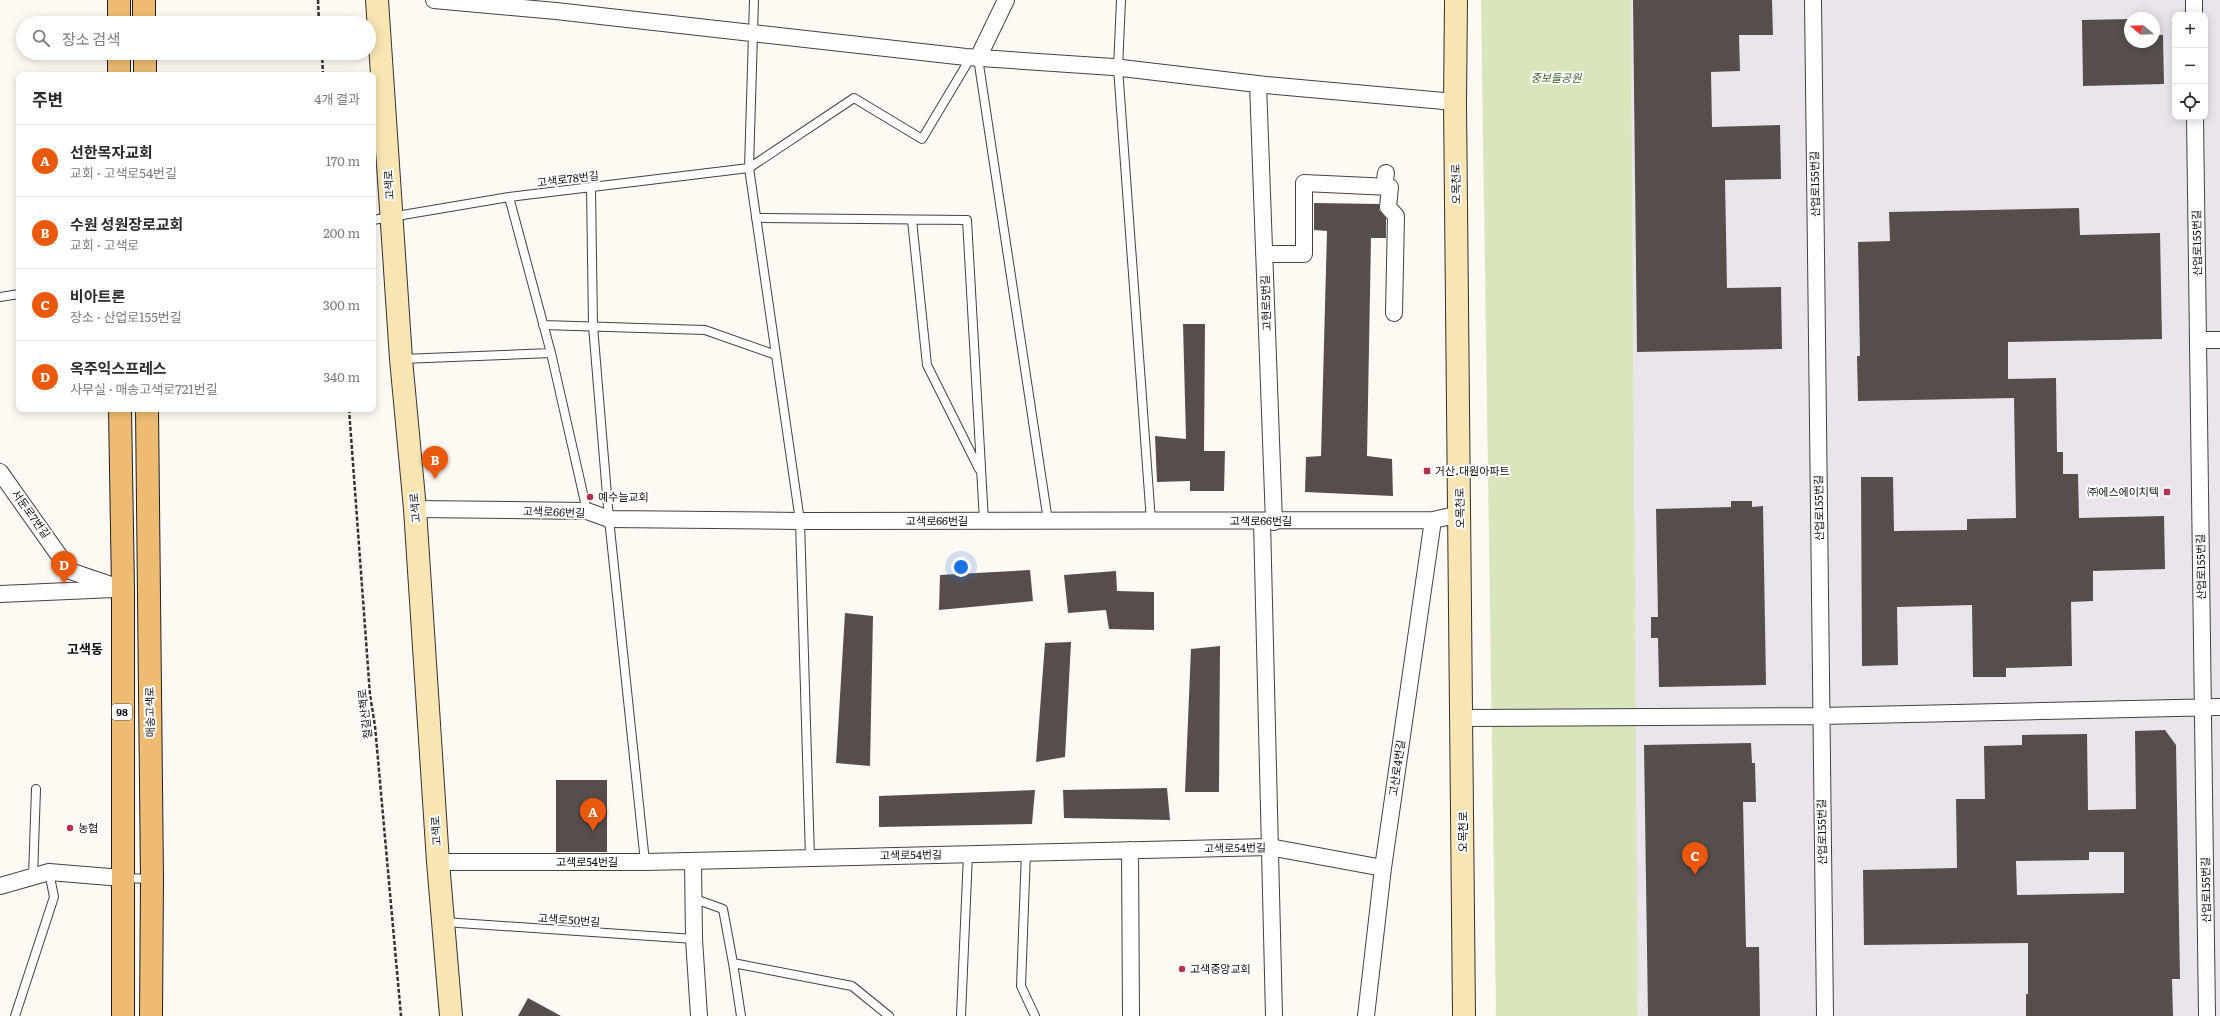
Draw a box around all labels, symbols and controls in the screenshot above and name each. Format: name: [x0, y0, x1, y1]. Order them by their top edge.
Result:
north arrow: [2124, 12, 2160, 48]
map controls: [2172, 12, 2208, 120]
button: +: [2172, 12, 2208, 48]
search box: [16, 16, 376, 60]
icon: search: [30, 27, 52, 49]
text: 장소 검색: [62, 27, 120, 50]
button: −: [2172, 48, 2208, 84]
park label: 중보들공원: [1531, 69, 1582, 85]
button: locate: [2172, 84, 2208, 120]
text: 주변: [32, 86, 63, 111]
text: 4개 결과: [314, 89, 360, 108]
text: 선한목자교회: [70, 140, 153, 163]
text: A: [40, 151, 50, 170]
text: 170 m: [326, 151, 360, 170]
street label: 산업로155번길: [1805, 151, 1823, 217]
text: 교회 · 고색로54번길: [70, 163, 177, 182]
street label: 오목천로: [1447, 164, 1463, 204]
street label: 고색로78번길: [536, 166, 600, 190]
street label: 고색로: [379, 169, 397, 201]
street label: 산업로155번길: [2187, 210, 2205, 276]
text: 수원 성원장로교회: [70, 212, 183, 235]
text: B: [41, 223, 49, 242]
text: 200 m: [323, 223, 360, 242]
text: 교회 · 고색로: [70, 235, 139, 254]
street label: 고현로5번길: [1256, 275, 1274, 331]
text: 비아트론: [70, 284, 125, 307]
text: C: [40, 295, 50, 314]
text: 300 m: [323, 295, 360, 314]
text: 장소 · 산업로155번길: [70, 307, 182, 326]
text: 옥주익스프레스: [70, 356, 167, 379]
text: D: [40, 367, 50, 386]
text: 340 m: [323, 367, 360, 386]
text: 사무실 · 매송고색로721번길: [70, 379, 218, 398]
pin: B: [422, 446, 448, 479]
place label: 거산.대원아파트: [1435, 462, 1510, 478]
marker: 거산.대원아파트: [1422, 466, 1432, 476]
street label: 산업로155번길: [1809, 475, 1827, 541]
place label: ㈜에스에이치텍: [2087, 483, 2159, 499]
street label: 서둔로7번길: [9, 486, 55, 541]
marker: ㈜에스에이치텍: [2162, 487, 2172, 497]
place label: 예수늘교회: [598, 488, 649, 504]
street label: 오목천로: [1451, 488, 1467, 528]
street label: 고색로: [405, 492, 423, 524]
marker: 예수늘교회: [585, 492, 595, 502]
street label: 고색로66번길: [523, 502, 586, 520]
street label: 고색로66번길: [906, 512, 968, 528]
street label: 고색로66번길: [1230, 512, 1292, 528]
street label: 산업로155번길: [2191, 534, 2209, 600]
pin: D: [51, 551, 77, 584]
your location: [951, 557, 971, 577]
district label: 고색동: [67, 639, 103, 658]
street label: 매송고색로: [141, 687, 157, 737]
street label: 철길산책로: [353, 688, 375, 740]
road number: 98: [112, 704, 132, 720]
street label: 고산로4번길: [1384, 739, 1408, 797]
pin: A: [580, 798, 606, 831]
street label: 산업로155번길: [1812, 799, 1830, 865]
street label: 오목천로: [1454, 812, 1470, 852]
street label: 고색로: [426, 815, 444, 847]
place label: 농협: [78, 819, 98, 835]
marker: 농협: [65, 823, 75, 833]
street label: 고색로54번길: [1204, 838, 1266, 856]
pin: C: [1682, 842, 1708, 875]
street label: 고색로54번길: [880, 845, 942, 863]
street label: 고색로54번길: [556, 853, 618, 869]
street label: 산업로155번길: [2196, 857, 2214, 923]
street label: 고색로50번길: [537, 909, 601, 929]
place label: 고색중앙교회: [1190, 960, 1251, 976]
marker: 고색중앙교회: [1177, 964, 1187, 974]

